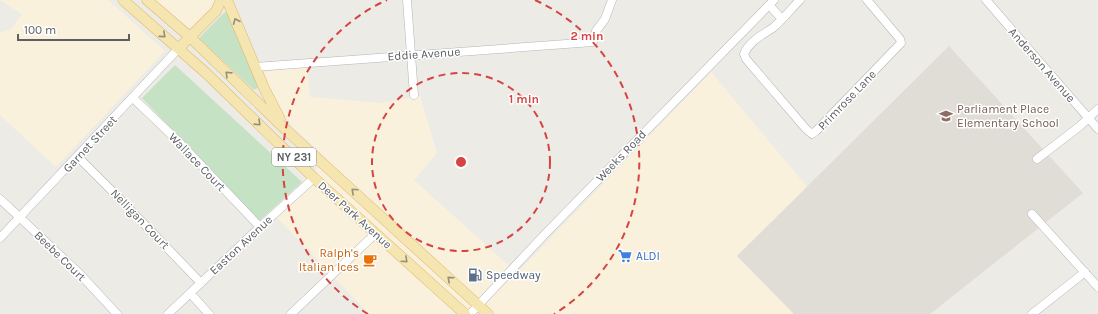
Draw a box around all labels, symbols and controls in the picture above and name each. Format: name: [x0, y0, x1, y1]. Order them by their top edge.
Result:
scale bar: [18, 16, 129, 42]
one-way arrow: [233, 17, 241, 25]
text: 100 m: [24, 23, 56, 37]
street label: Anderson Avenue: [1006, 25, 1078, 105]
text: 2 min: [570, 29, 604, 43]
one-way arrow: [159, 30, 166, 37]
street label: Eddie Avenue: [387, 44, 461, 64]
street label: Primrose Lane: [815, 67, 879, 133]
one-way arrow: [225, 71, 233, 79]
text: 1 min: [509, 92, 539, 106]
place label: Parliament Place Elementary School: [957, 102, 1059, 130]
school or university icon: Parliament Place Elementary School: [938, 108, 954, 124]
street label: Garnet Street: [60, 112, 120, 175]
one-way arrow: [253, 118, 261, 126]
street label: Weeks Road: [593, 127, 649, 185]
street label: Wallace Court: [166, 130, 229, 194]
road number: NY 231: [272, 148, 316, 166]
centre of rings: [454, 155, 468, 169]
street label: Deer Park Avenue: [315, 178, 395, 252]
street label: Nelligan Court: [108, 186, 173, 252]
one-way arrow: [351, 189, 359, 196]
street label: Easton Avenue: [207, 212, 275, 278]
street label: Beebe Court: [31, 228, 89, 284]
place label: Ralph's Italian Ices: [299, 246, 359, 274]
supermarket icon: ALDI: [617, 248, 633, 264]
place label: ALDI: [636, 249, 660, 263]
cafe icon: Ralph's Italian Ices: [362, 252, 378, 268]
one-way arrow: [400, 255, 407, 262]
fuel station icon: Speedway: [467, 267, 483, 283]
place label: Speedway: [486, 268, 541, 282]
one-way arrow: [447, 276, 455, 284]

